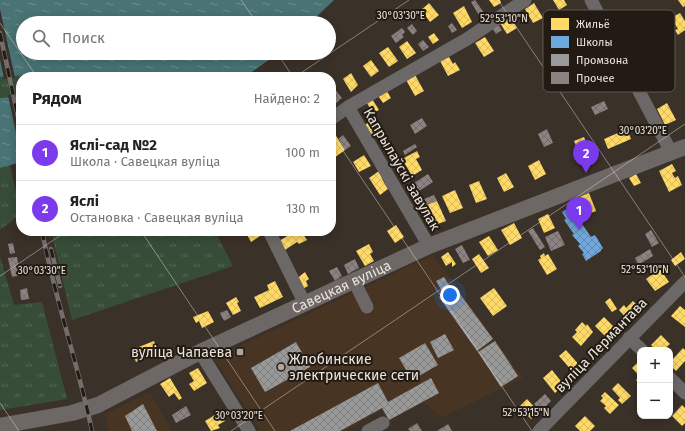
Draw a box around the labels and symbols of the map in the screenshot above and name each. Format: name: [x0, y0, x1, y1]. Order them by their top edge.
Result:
text: 30°03'30"E: [377, 10, 425, 22]
legend: [543, 10, 675, 92]
text: 52°53'10"N: [480, 13, 528, 25]
text: Жильё: [576, 18, 610, 31]
text: Школы: [576, 36, 613, 49]
text: Промзона: [576, 54, 628, 67]
text: Прочее: [576, 72, 614, 85]
street label: Капрылаўскі завулак: [360, 105, 444, 234]
text: 30°03'20"E: [619, 125, 667, 137]
pin: 2: [573, 140, 599, 173]
pin: 1: [566, 197, 592, 230]
street label: Савецкая вуліца: [289, 257, 394, 317]
text: 52°53'10"N: [621, 264, 669, 276]
text: 30°03'30"E: [18, 265, 66, 277]
your location: [440, 285, 460, 305]
street label: вуліца Лермантава: [552, 294, 651, 396]
place label: вуліца Чапаева: [131, 344, 232, 361]
marker: вуліца Чапаева: [235, 347, 245, 357]
place label: Жлобинские электрические сети: [289, 351, 419, 384]
marker: Жлобинские электрические сети: [276, 362, 286, 372]
text: 52°53'15"N: [502, 407, 550, 419]
text: 30°03'20"E: [215, 410, 263, 422]

